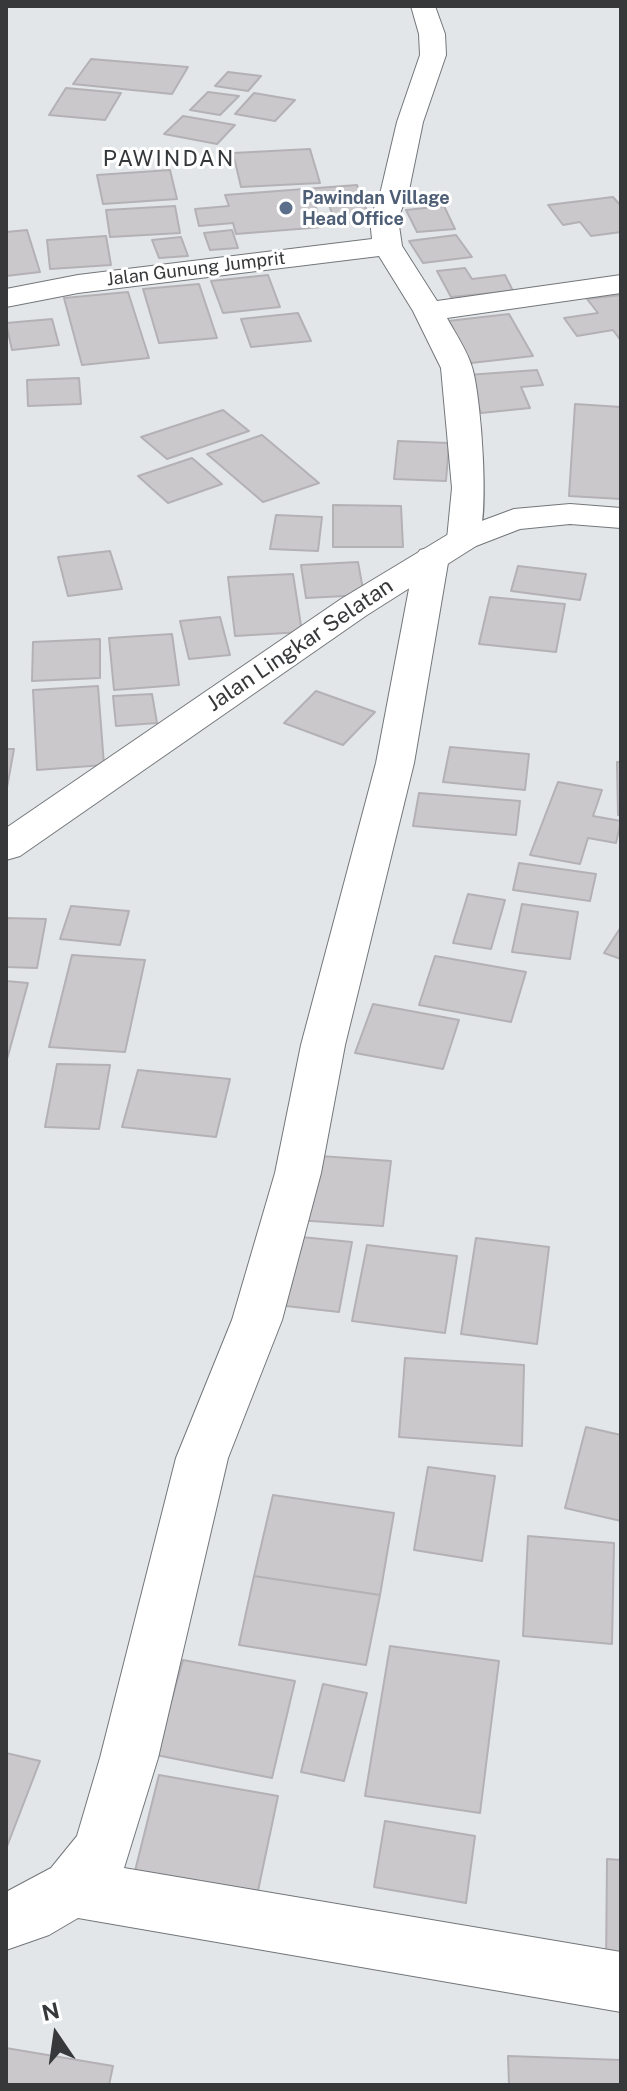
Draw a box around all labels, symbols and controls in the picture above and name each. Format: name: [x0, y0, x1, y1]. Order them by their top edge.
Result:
district label: PAWINDAN: [103, 146, 235, 172]
place label: Pawindan Village Head Office: [302, 187, 450, 230]
marker: Pawindan Village Head Office: [277, 199, 295, 217]
street label: Jalan Gunung Jumprit: [105, 247, 287, 291]
street label: Jalan Lingkar Selatan: [202, 573, 398, 717]
north arrow: [16, 1995, 96, 2075]
text: N: [39, 1997, 62, 2026]

